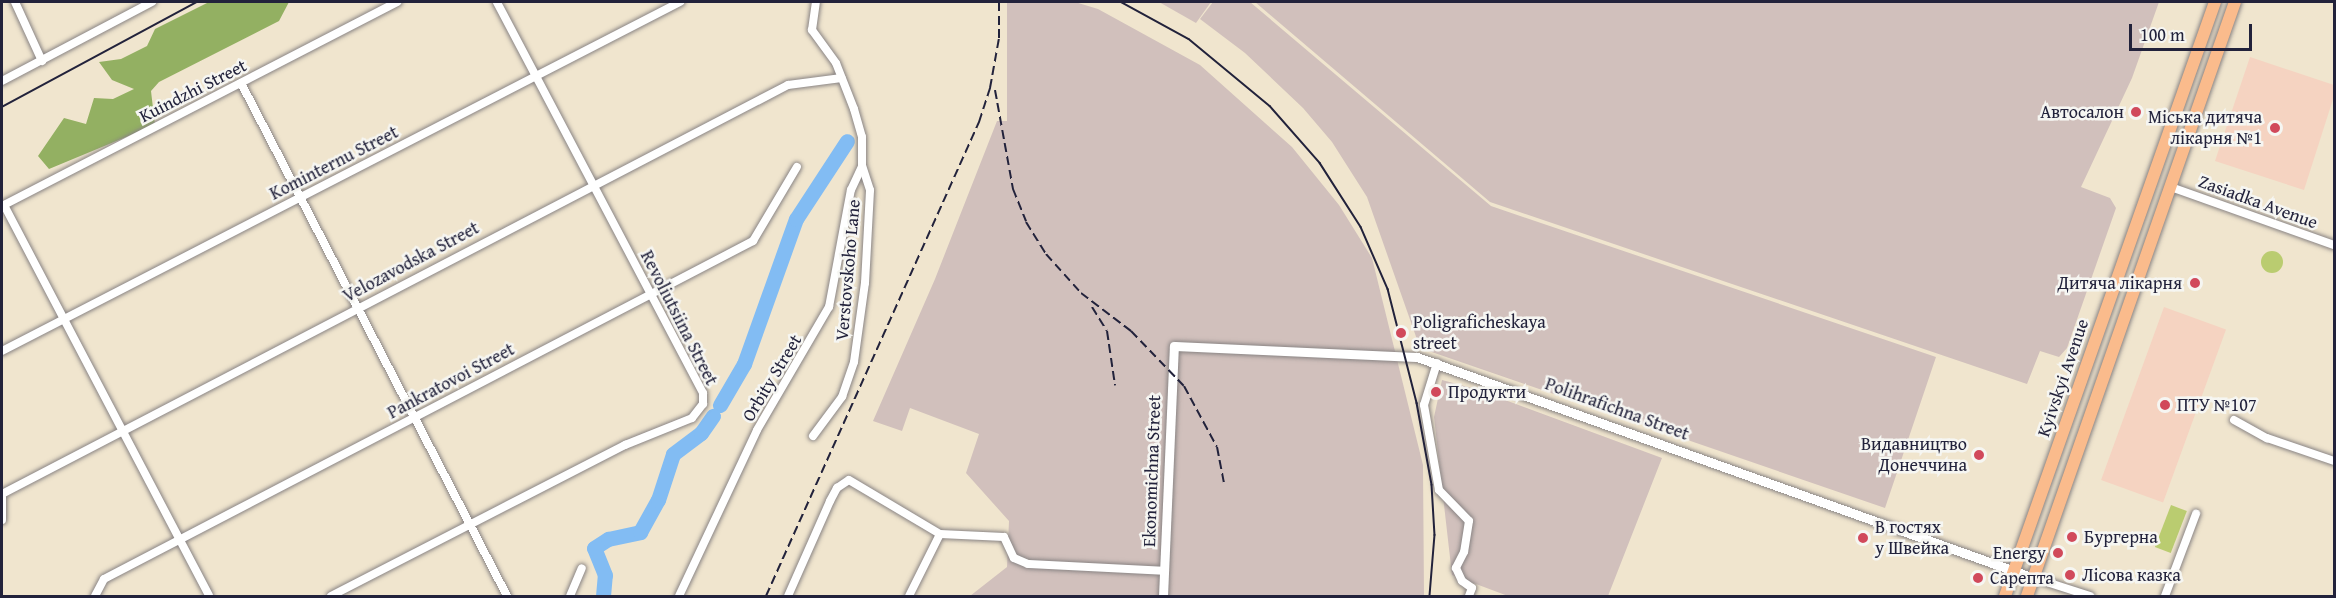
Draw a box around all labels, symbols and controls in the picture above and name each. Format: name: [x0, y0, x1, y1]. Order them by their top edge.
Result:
scale bar: [2132, 12, 2255, 50]
text: 100 m: [2140, 21, 2185, 48]
street label: Kuindzhi Street: [136, 55, 250, 127]
place label: Автосалон: [2040, 101, 2124, 123]
marker: Автосалон: [2129, 105, 2143, 119]
place label: Міська дитяча лікарня №1: [2148, 107, 2262, 150]
marker: Міська дитяча лікарня №1: [2266, 119, 2284, 137]
street label: Kominternu Street: [266, 121, 402, 205]
street label: Zasiadka Avenue: [2195, 170, 2321, 234]
street label: Verstovskoho Lane: [831, 198, 865, 342]
street label: Velozavodska Street: [339, 217, 483, 307]
street label: Revoliutsiina Street: [636, 247, 722, 389]
place label: Дитяча лікарня: [2058, 272, 2182, 294]
marker: Дитяча лікарня: [2186, 274, 2204, 292]
place label: Poligraficheskaya street: [1413, 312, 1546, 354]
street label: Kyivskyi Avenue: [2033, 316, 2093, 440]
marker: Poligraficheskaya street: [1394, 326, 1408, 340]
street label: Orbity Street: [738, 331, 806, 425]
street label: Pankratovoi Street: [384, 338, 518, 424]
street label: Polihrafichna Street: [1542, 373, 1692, 445]
place label: Продукти: [1448, 381, 1526, 403]
marker: Продукти: [1429, 385, 1443, 399]
place label: ПТУ №107: [2177, 394, 2257, 416]
street label: Ekonomichna Street: [1139, 395, 1165, 547]
marker: ПТУ №107: [2158, 398, 2172, 412]
place label: Видавництво Донеччина: [1861, 434, 1967, 476]
marker: Видавництво Донеччина: [1972, 448, 1986, 462]
place label: В гостях у Швейка: [1875, 517, 1949, 560]
place label: Бургерна: [2084, 526, 2158, 548]
marker: Бургерна: [2065, 530, 2079, 544]
marker: В гостях у Швейка: [1856, 531, 1870, 545]
place label: Energy: [1993, 542, 2046, 564]
marker: Energy: [2051, 546, 2065, 560]
place label: Лісова казка: [2082, 564, 2181, 586]
place label: Сарепта: [1990, 567, 2054, 589]
marker: Лісова казка: [2063, 568, 2077, 582]
marker: Сарепта: [1971, 571, 1985, 585]

